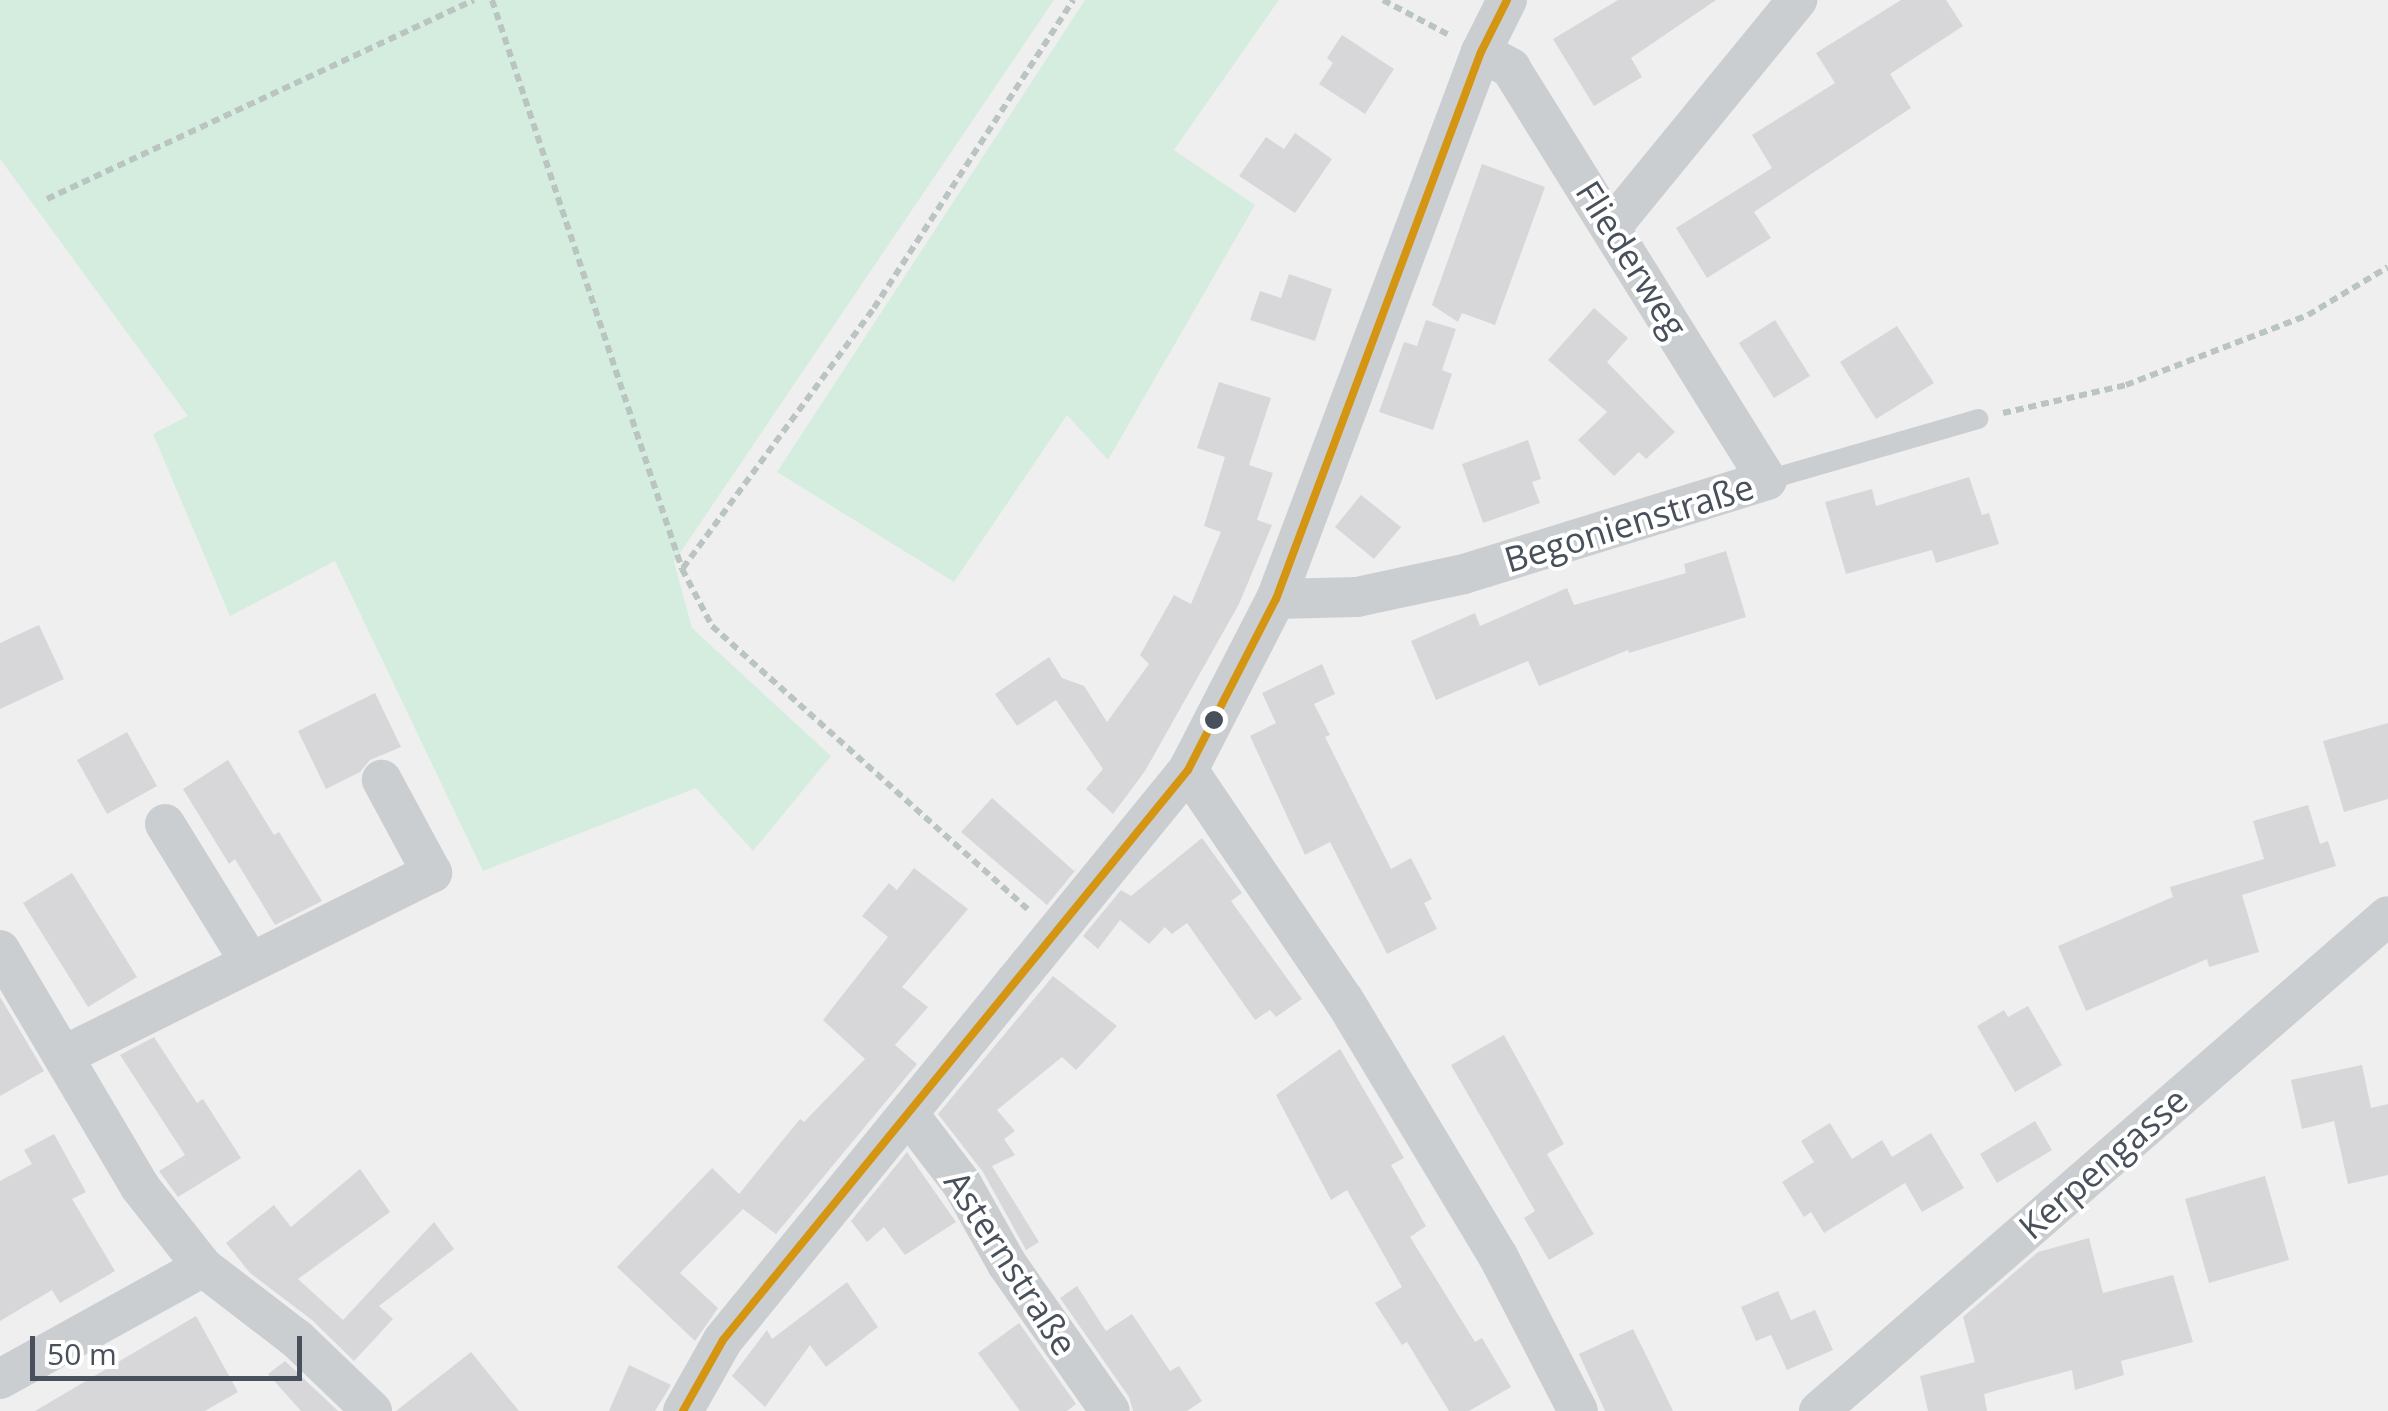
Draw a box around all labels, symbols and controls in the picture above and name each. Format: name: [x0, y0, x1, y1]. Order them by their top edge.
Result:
street label: Fliederweg: [1567, 173, 1697, 345]
street label: Begonienstraße: [1499, 465, 1759, 581]
unlabelled marker: [1204, 710, 1224, 730]
street label: Kerpengasse: [2010, 1078, 2196, 1248]
street label: Asternstraße: [936, 1163, 1086, 1363]
scale bar: [35, 1316, 308, 1378]
text: 50 m: [47, 1333, 117, 1374]

